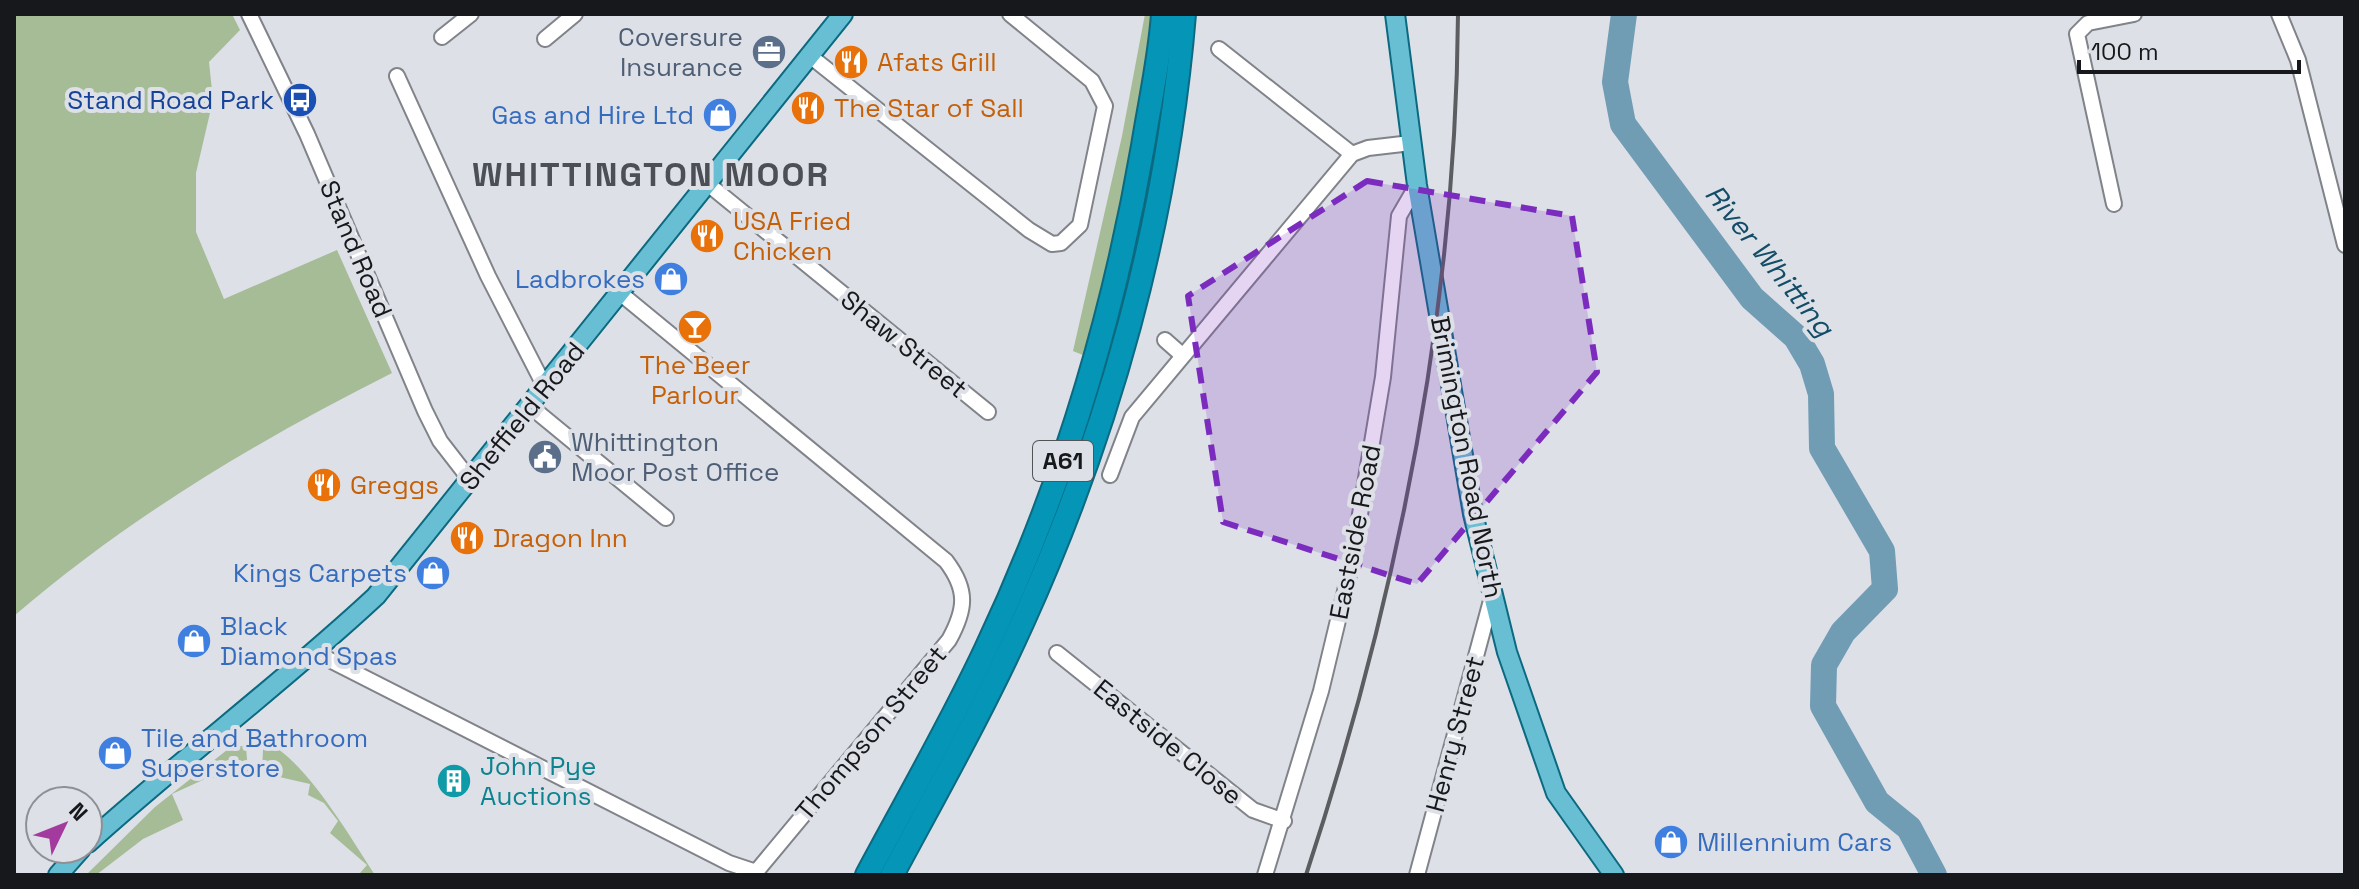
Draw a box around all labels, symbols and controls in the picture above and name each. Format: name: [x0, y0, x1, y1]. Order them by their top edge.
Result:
place label: Coversure Insurance: [618, 20, 743, 84]
scale bar: [2079, 24, 2299, 74]
office icon: Coversure Insurance: [750, 33, 788, 71]
text: 100 m: [2091, 36, 2159, 67]
restaurant icon: Afats Grill: [832, 43, 870, 81]
place label: Afats Grill: [877, 45, 997, 79]
bus stop icon: Stand Road Park: [281, 81, 319, 119]
place label: Stand Road Park: [67, 83, 274, 117]
restaurant icon: The Star of Sall: [789, 89, 827, 127]
place label: The Star of Sall: [834, 91, 1024, 125]
shop icon: Gas and Hire Ltd: [701, 96, 739, 134]
place label: Gas and Hire Ltd: [491, 98, 694, 132]
district label: WHITTINGTON MOOR: [472, 153, 830, 196]
street label: Stand Road: [312, 175, 400, 323]
water label: River Whitting: [1698, 177, 1844, 345]
place label: USA Fried Chicken: [733, 204, 851, 268]
restaurant icon: USA Fried Chicken: [688, 217, 726, 255]
shop icon: Ladbrokes: [652, 260, 690, 298]
place label: Ladbrokes: [515, 262, 645, 296]
street label: Shaw Street: [834, 282, 974, 406]
bar icon: The Beer Parlour: [676, 308, 714, 346]
street label: Brimington Road North: [1423, 313, 1511, 601]
street label: Sheffield Road: [452, 335, 592, 497]
place label: The Beer Parlour: [639, 348, 751, 412]
place label: Whittington Moor Post Office: [571, 425, 779, 489]
public building icon: Whittington Moor Post Office: [526, 438, 564, 476]
road number: A61: [1033, 441, 1093, 481]
street label: Eastside Road: [1321, 442, 1389, 622]
restaurant icon: Greggs: [305, 466, 343, 504]
place label: Greggs: [350, 468, 439, 502]
restaurant icon: Dragon Inn: [448, 519, 486, 557]
place label: Dragon Inn: [493, 521, 628, 555]
shop icon: Kings Carpets: [414, 554, 452, 592]
place label: Kings Carpets: [233, 556, 407, 590]
place label: Black Diamond Spas: [220, 609, 398, 673]
shop icon: Black Diamond Spas: [175, 622, 213, 660]
street label: Thompson Street: [788, 638, 954, 828]
street label: Henry Street: [1418, 652, 1492, 816]
street label: Eastside Close: [1087, 672, 1249, 812]
place label: Tile and Bathroom Superstore: [141, 721, 368, 785]
shop icon: Tile and Bathroom Superstore: [96, 734, 134, 772]
place label: John Pye Auctions: [480, 749, 596, 813]
building icon: John Pye Auctions: [435, 762, 473, 800]
north arrow: [24, 785, 104, 865]
text: N: [63, 796, 94, 826]
shop icon: Millennium Cars: [1652, 823, 1690, 861]
place label: Millennium Cars: [1697, 825, 1892, 859]

